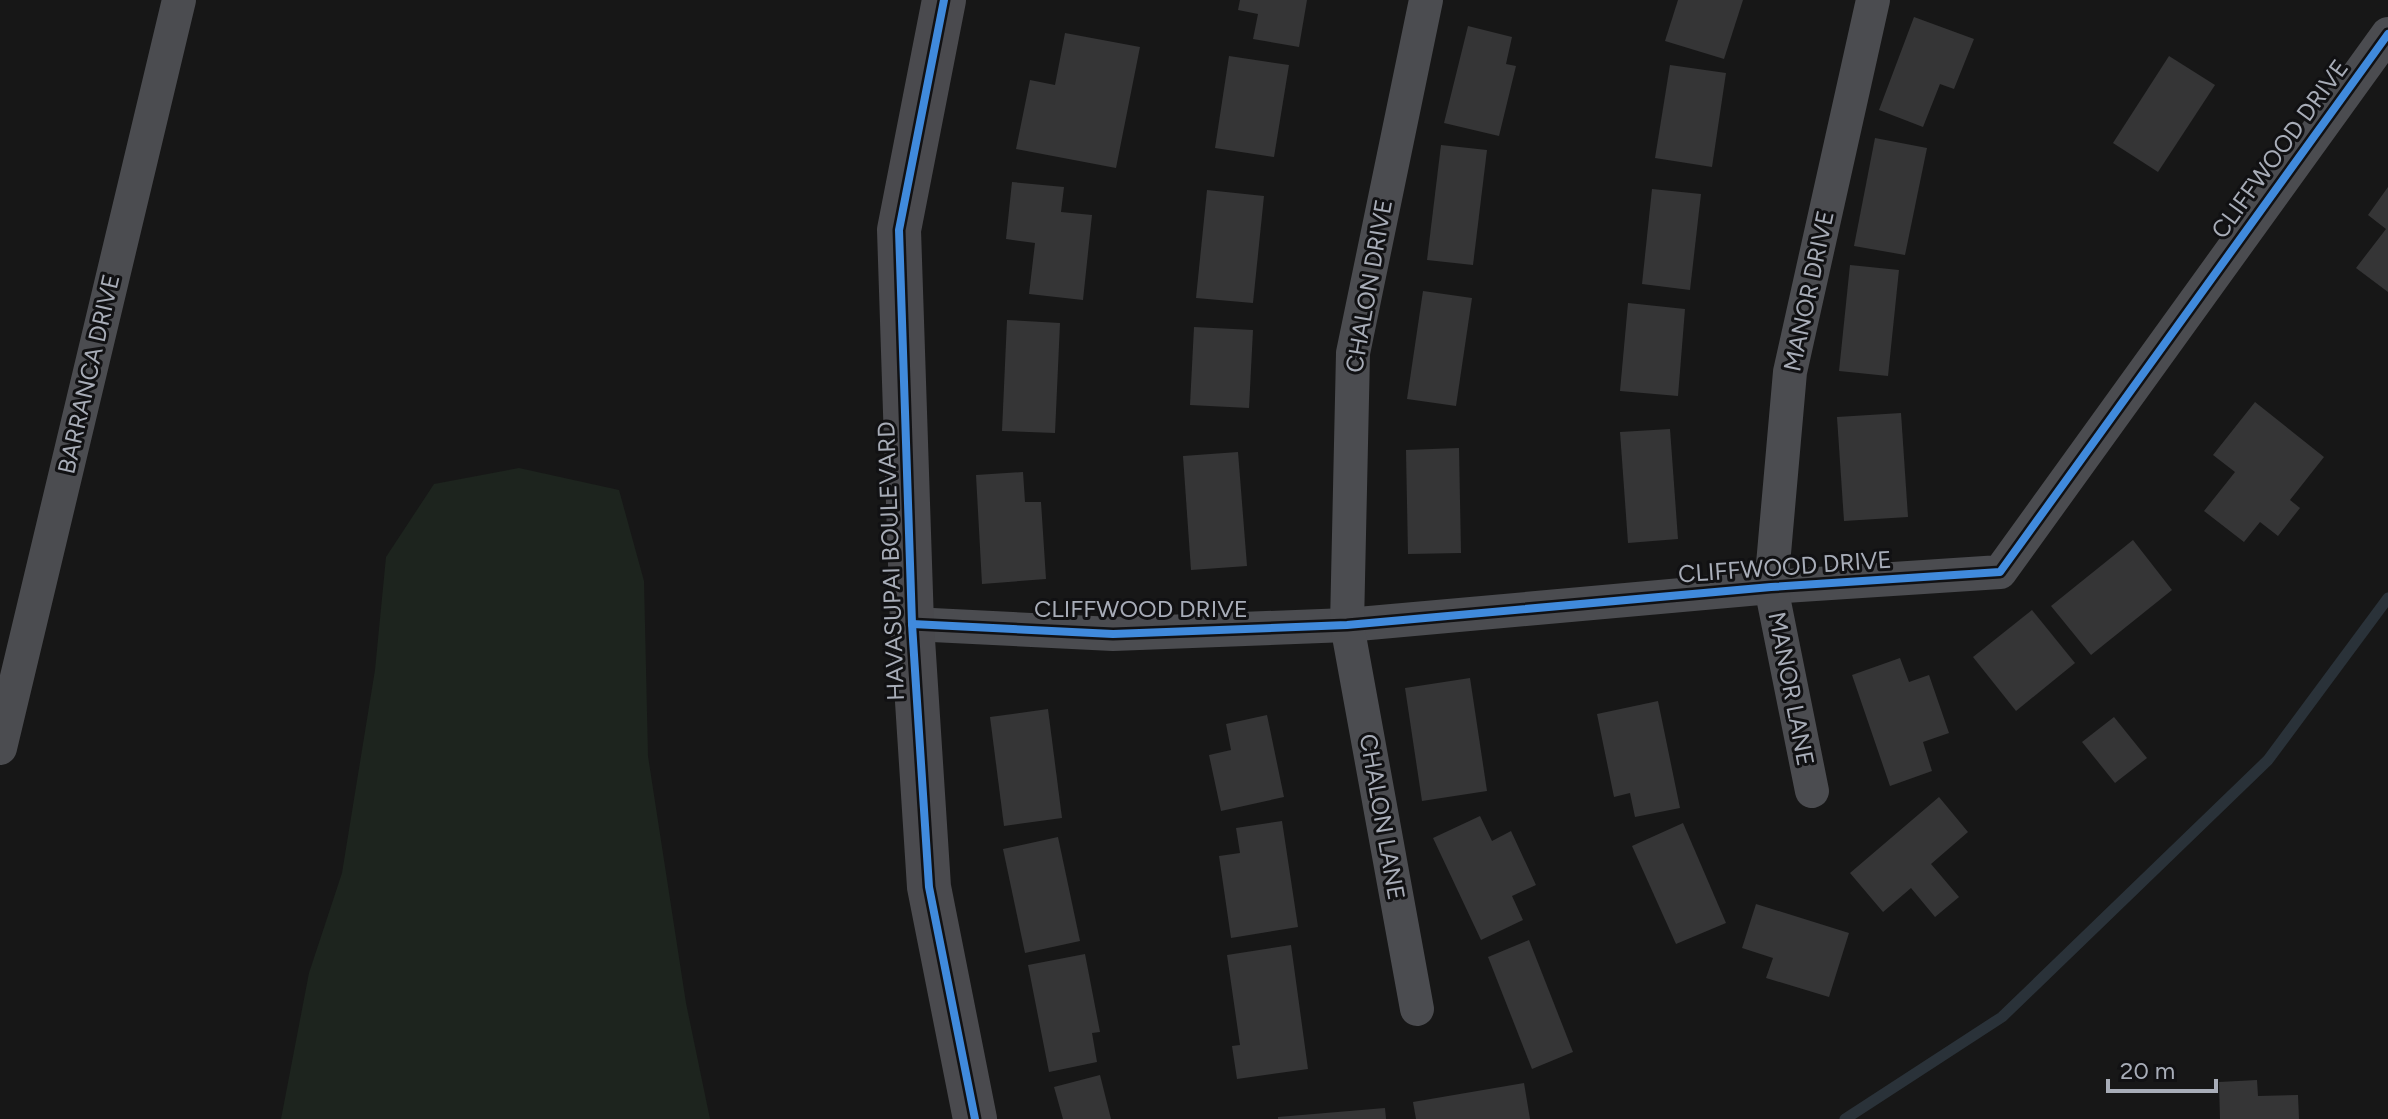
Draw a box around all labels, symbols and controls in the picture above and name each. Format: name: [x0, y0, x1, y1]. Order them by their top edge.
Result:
street label: CLIFFWOOD DRIVE: [2205, 54, 2354, 244]
street label: CHALON DRIVE: [1339, 197, 1398, 375]
street label: MANOR DRIVE: [1777, 208, 1840, 374]
street label: BARRANCA DRIVE: [51, 271, 126, 477]
street label: HAVASUPAI BOULEVARD: [871, 421, 910, 701]
street label: CLIFFWOOD DRIVE: [1677, 545, 1893, 588]
street label: CLIFFWOOD DRIVE: [1034, 594, 1248, 623]
street label: MANOR LANE: [1762, 609, 1821, 768]
street label: CHALON LANE: [1354, 732, 1411, 902]
scale bar: [2108, 1043, 2216, 1093]
text: 20 m: [2120, 1056, 2175, 1085]

